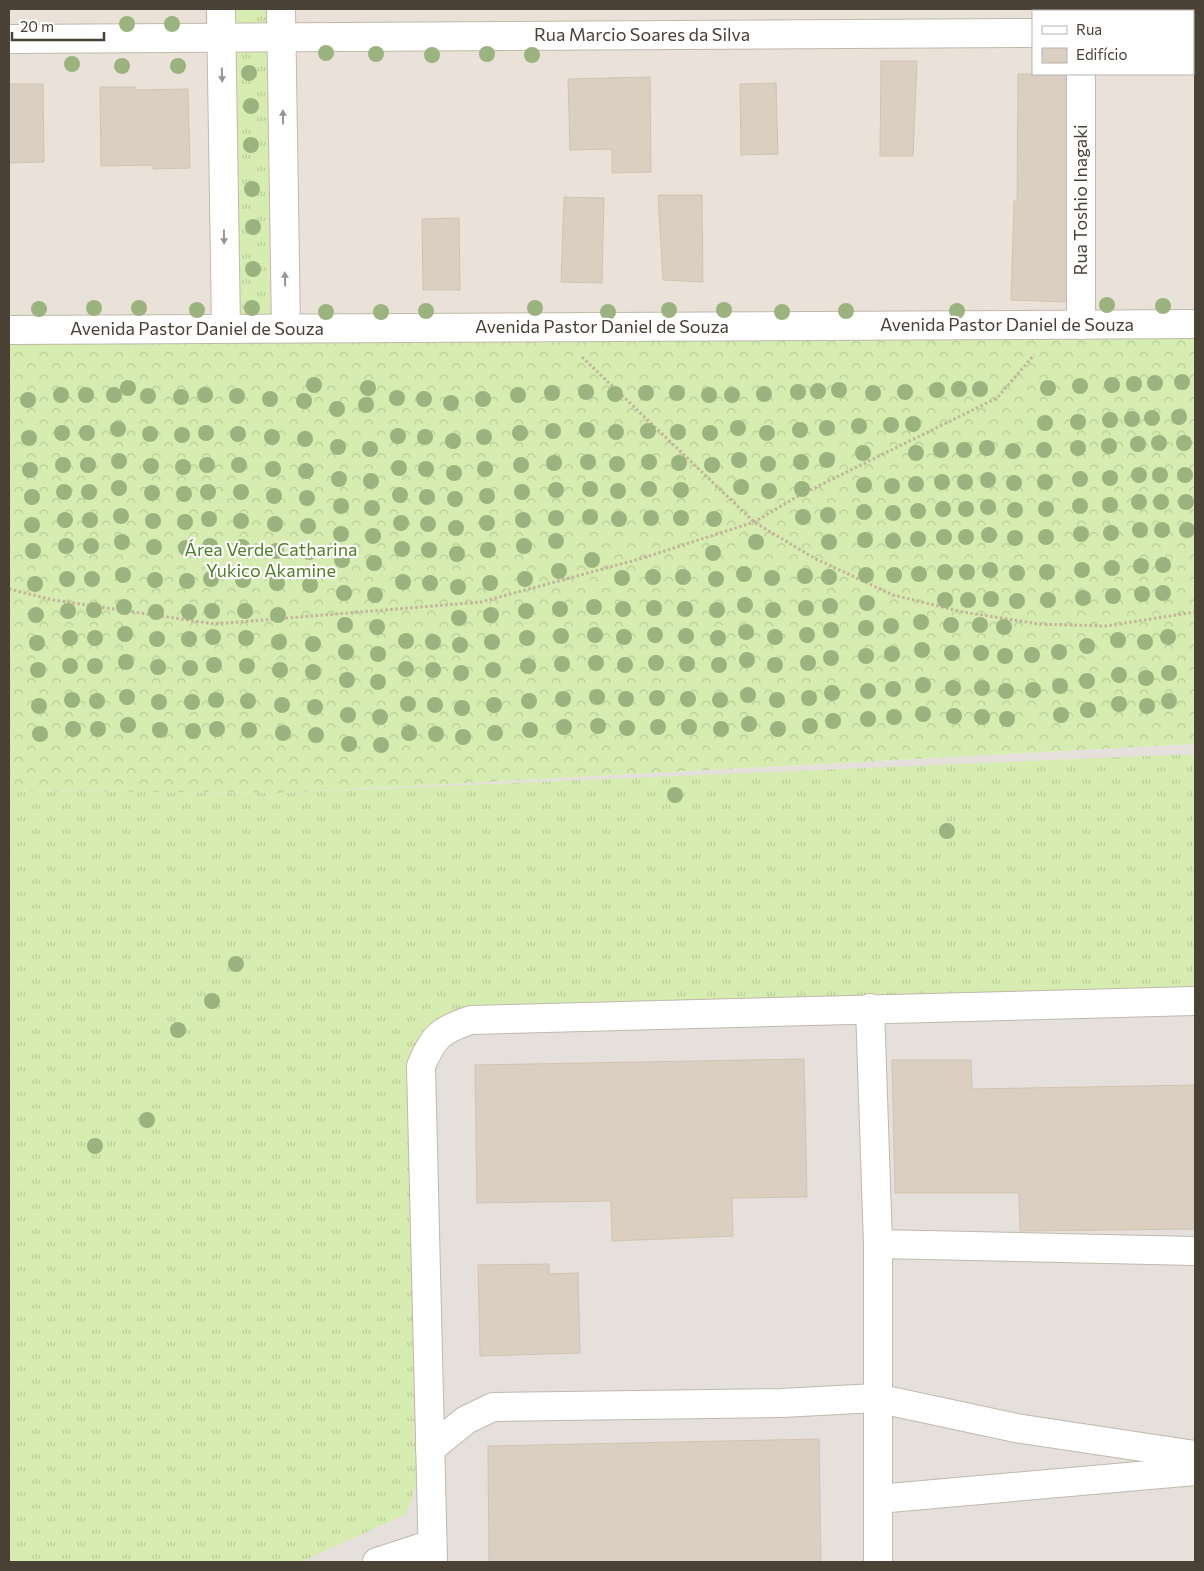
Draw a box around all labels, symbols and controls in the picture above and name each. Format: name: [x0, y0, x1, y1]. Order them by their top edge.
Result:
scale bar: [12, 10, 105, 42]
legend: [1032, 10, 1194, 75]
text: 20 m: [20, 17, 54, 35]
text: Rua: [1076, 20, 1102, 38]
street label: Rua Marcio Soares da Silva: [534, 23, 750, 45]
text: Edifício: [1076, 45, 1127, 63]
one-way arrow: [218, 67, 226, 83]
one-way arrow: [279, 109, 287, 125]
street label: Rua Toshio Inagaki: [1069, 124, 1091, 276]
one-way arrow: [221, 230, 229, 246]
one-way arrow: [281, 271, 289, 287]
street label: Avenida Pastor Daniel de Souza: [880, 313, 1134, 335]
street label: Avenida Pastor Daniel de Souza: [475, 315, 729, 337]
street label: Avenida Pastor Daniel de Souza: [70, 317, 324, 339]
park label: Área Verde Catharina Yukico Akamine: [185, 538, 357, 581]

